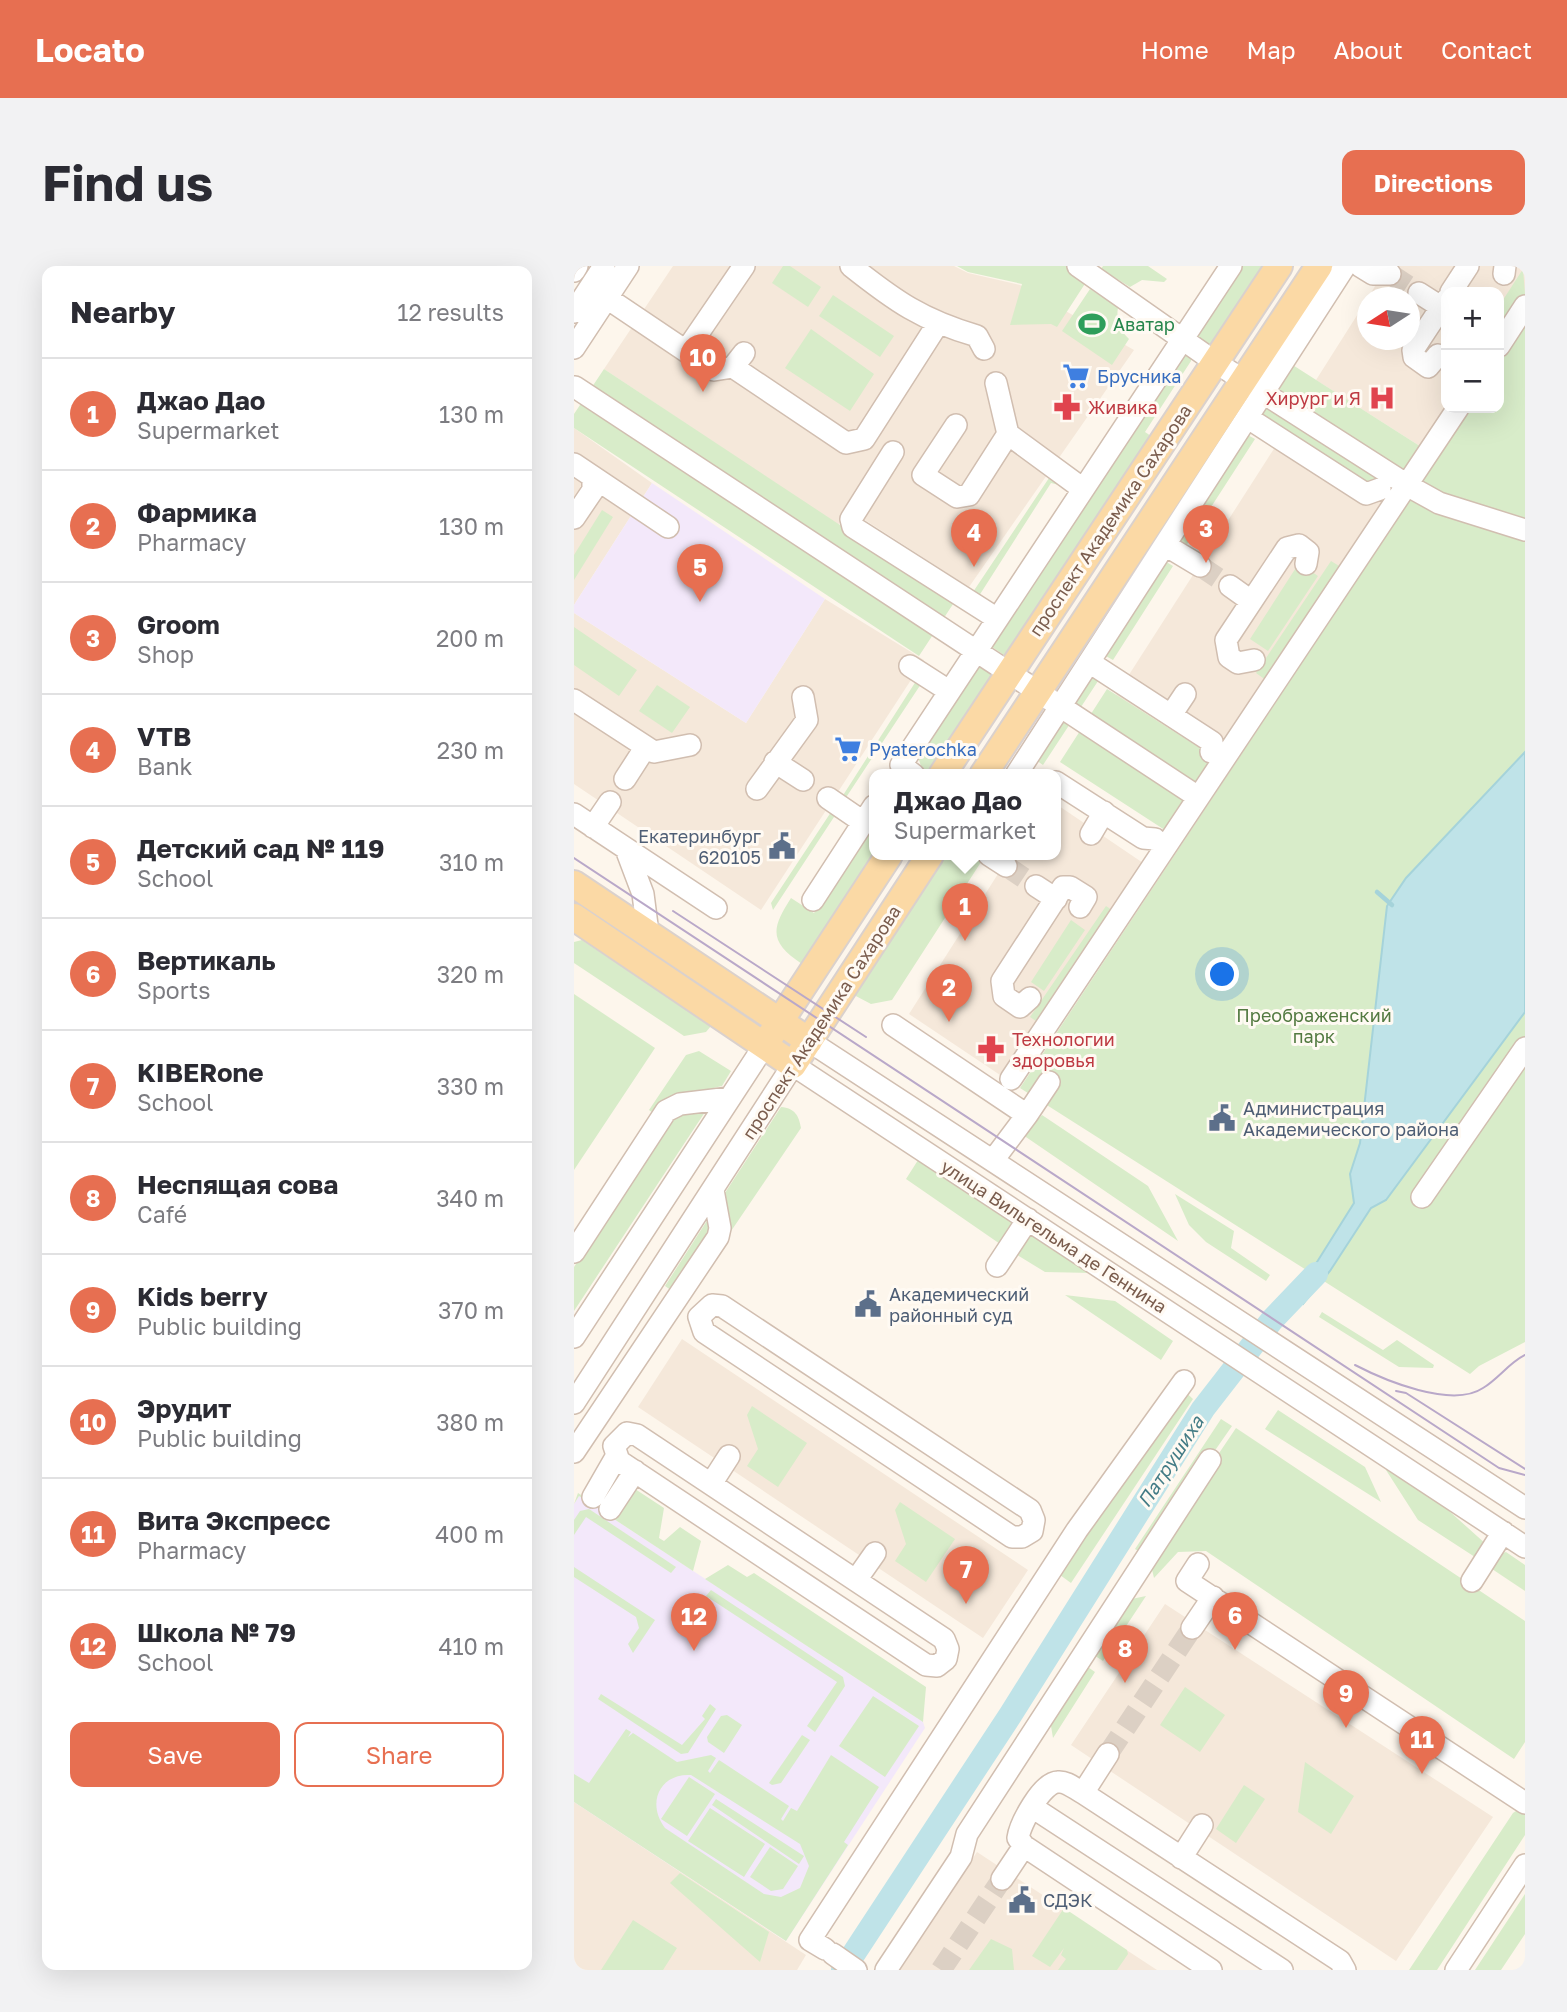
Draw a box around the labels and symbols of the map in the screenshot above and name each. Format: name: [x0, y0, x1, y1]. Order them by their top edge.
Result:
north arrow: [1357, 287, 1420, 350]
sports icon: Аватар: [1077, 309, 1107, 339]
place label: Аватар: [1113, 313, 1175, 335]
pin: 10: [680, 334, 726, 392]
supermarket icon: Брусника: [1061, 361, 1091, 391]
place label: Брусника: [1097, 365, 1182, 387]
hospital icon: Хирург и Я: [1367, 383, 1397, 413]
place label: Хирург и Я: [1266, 387, 1361, 409]
pharmacy icon: Живика: [1052, 392, 1082, 422]
place label: Живика: [1088, 396, 1158, 418]
street label: проспект Академика Сахарова: [1024, 400, 1196, 640]
pin: 3: [1183, 505, 1229, 563]
pin: 4: [951, 509, 997, 567]
pin: 5: [677, 544, 723, 602]
supermarket icon: Pyaterochka: [833, 734, 863, 764]
place label: Pyaterochka: [869, 738, 977, 760]
place label: Екатеринбург 620105: [638, 825, 761, 868]
public building icon: Екатеринбург 620105: [767, 831, 797, 861]
pin: 1: [942, 883, 988, 941]
street label: проспект Академика Сахарова: [737, 901, 905, 1143]
your location: [1205, 957, 1239, 991]
pin: 2: [926, 964, 972, 1022]
park label: Преображенский парк: [1236, 1004, 1392, 1047]
place label: Технологии здоровья: [1012, 1028, 1115, 1071]
pharmacy icon: Технологии здоровья: [976, 1034, 1006, 1064]
place label: Администрация Академического района: [1243, 1097, 1459, 1140]
public building icon: Администрация Академического района: [1207, 1103, 1237, 1133]
street label: улица Вильгельма де Геннина: [937, 1155, 1171, 1317]
place label: Академический районный суд: [889, 1283, 1029, 1326]
public building icon: Академический районный суд: [853, 1289, 883, 1319]
water label: Патрушиха: [1132, 1410, 1209, 1511]
pin: 7: [943, 1546, 989, 1604]
pin: 6: [1212, 1592, 1258, 1650]
pin: 12: [671, 1593, 717, 1651]
pin: 8: [1102, 1625, 1148, 1683]
pin: 9: [1323, 1670, 1369, 1728]
pin: 11: [1399, 1716, 1445, 1774]
public building icon: СДЭК: [1007, 1885, 1037, 1915]
place label: СДЭК: [1043, 1889, 1093, 1911]

